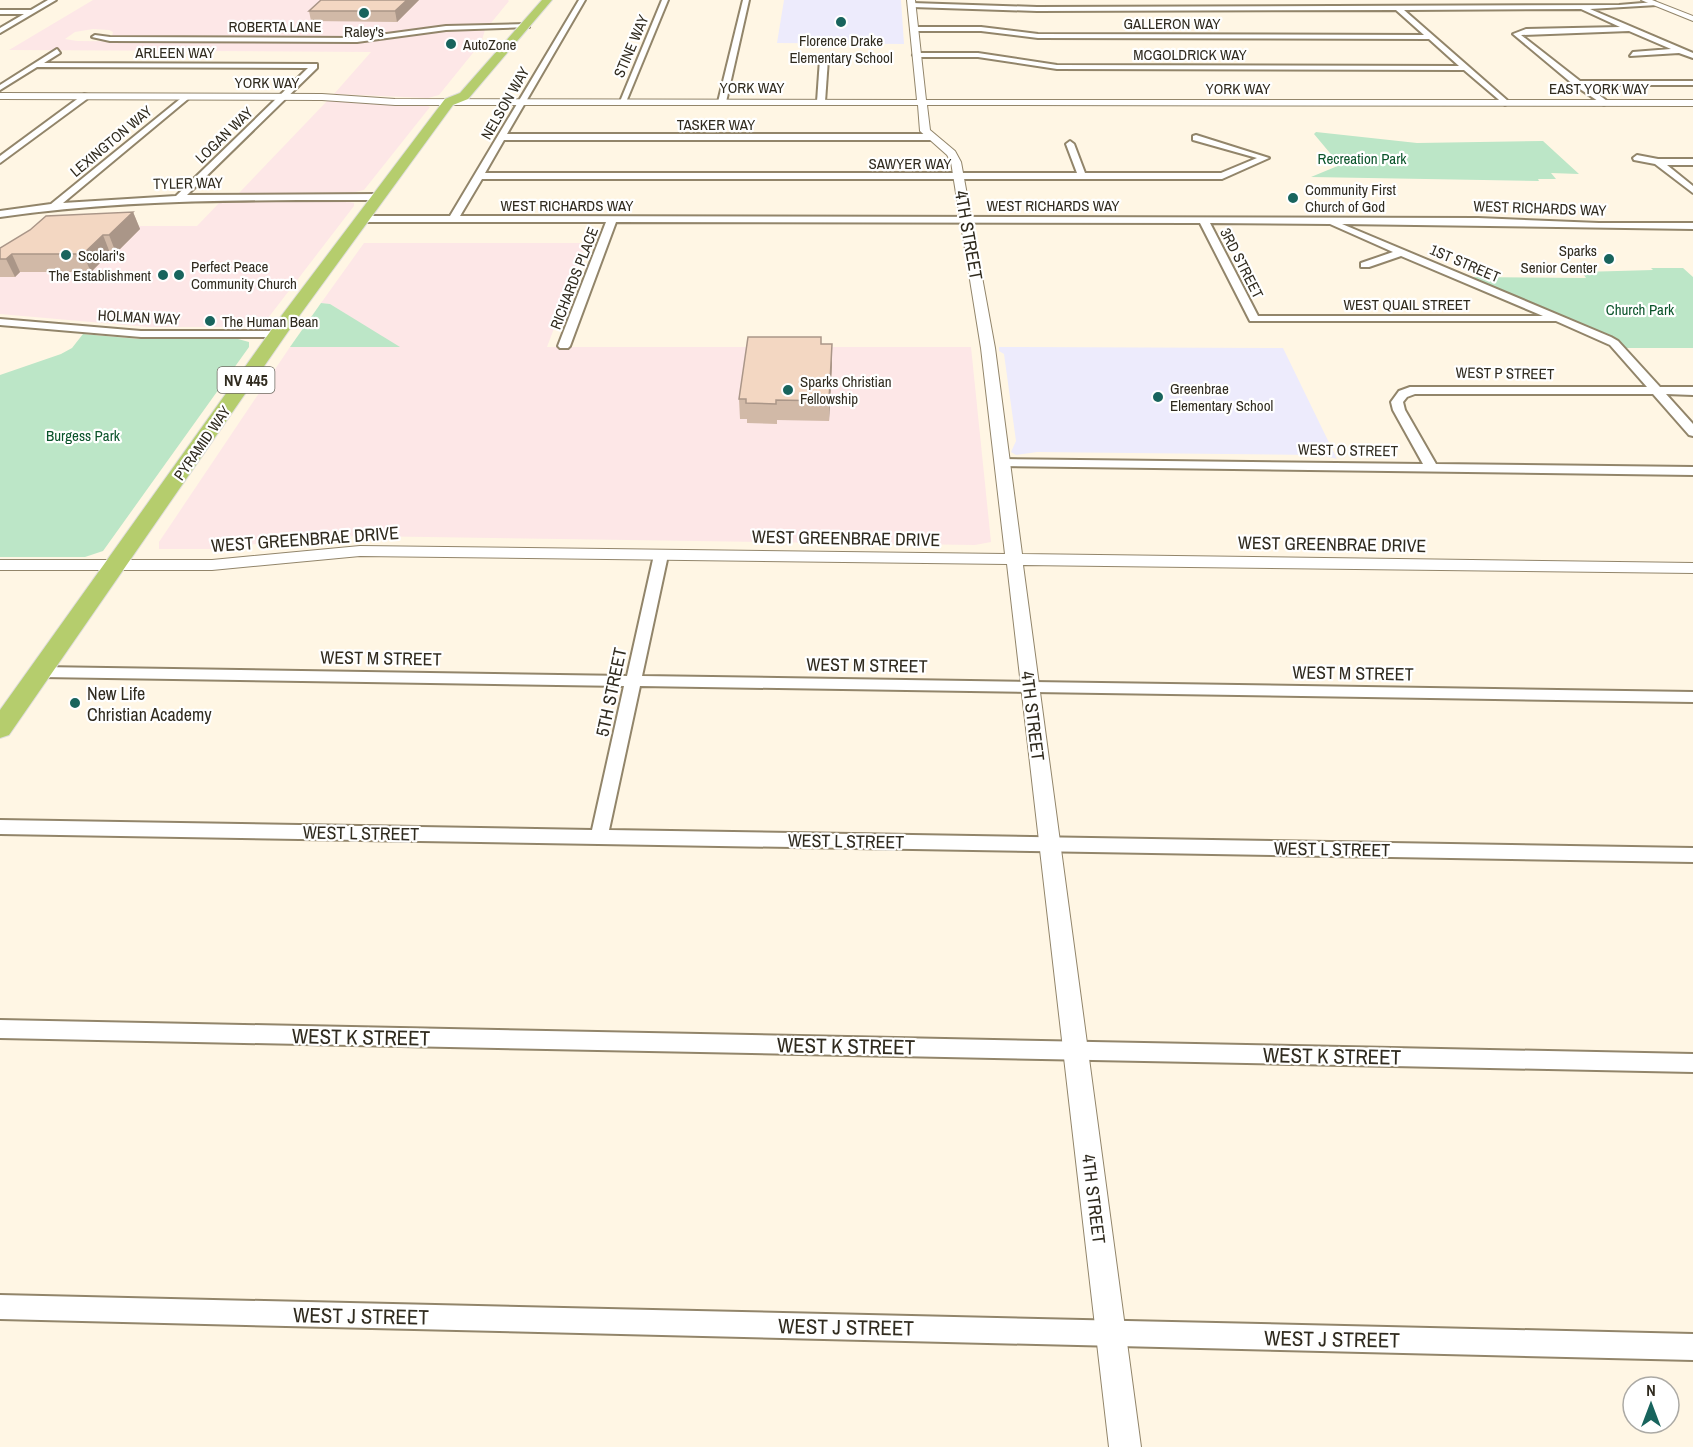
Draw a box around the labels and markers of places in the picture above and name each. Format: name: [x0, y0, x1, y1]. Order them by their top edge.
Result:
marker: Raley's: [357, 6, 371, 20]
marker: Florence Drake Elementary School: [834, 15, 848, 29]
place label: Raley's: [344, 21, 384, 42]
place label: Florence Drake Elementary School: [789, 30, 893, 68]
place label: AutoZone: [462, 34, 517, 55]
marker: AutoZone: [444, 37, 458, 51]
place label: Community First Church of God: [1305, 179, 1396, 217]
marker: Community First Church of God: [1286, 191, 1300, 205]
place label: Sparks Senior Center: [1520, 240, 1597, 278]
place label: Scolari's: [78, 245, 125, 266]
marker: Scolari's: [59, 248, 73, 262]
marker: Sparks Senior Center: [1602, 252, 1616, 266]
place label: Perfect Peace Community Church: [191, 256, 297, 294]
place label: The Establishment: [48, 265, 152, 286]
marker: The Establishment: [156, 268, 170, 282]
marker: Perfect Peace Community Church: [172, 268, 186, 282]
place label: The Human Bean: [222, 311, 318, 332]
marker: The Human Bean: [203, 314, 217, 328]
place label: Sparks Christian Fellowship: [800, 371, 892, 409]
place label: Greenbrae Elementary School: [1170, 378, 1273, 416]
marker: Sparks Christian Fellowship: [781, 383, 795, 397]
marker: Greenbrae Elementary School: [1151, 390, 1165, 404]
place label: New Life Christian Academy: [87, 681, 212, 727]
marker: New Life Christian Academy: [68, 696, 82, 710]

